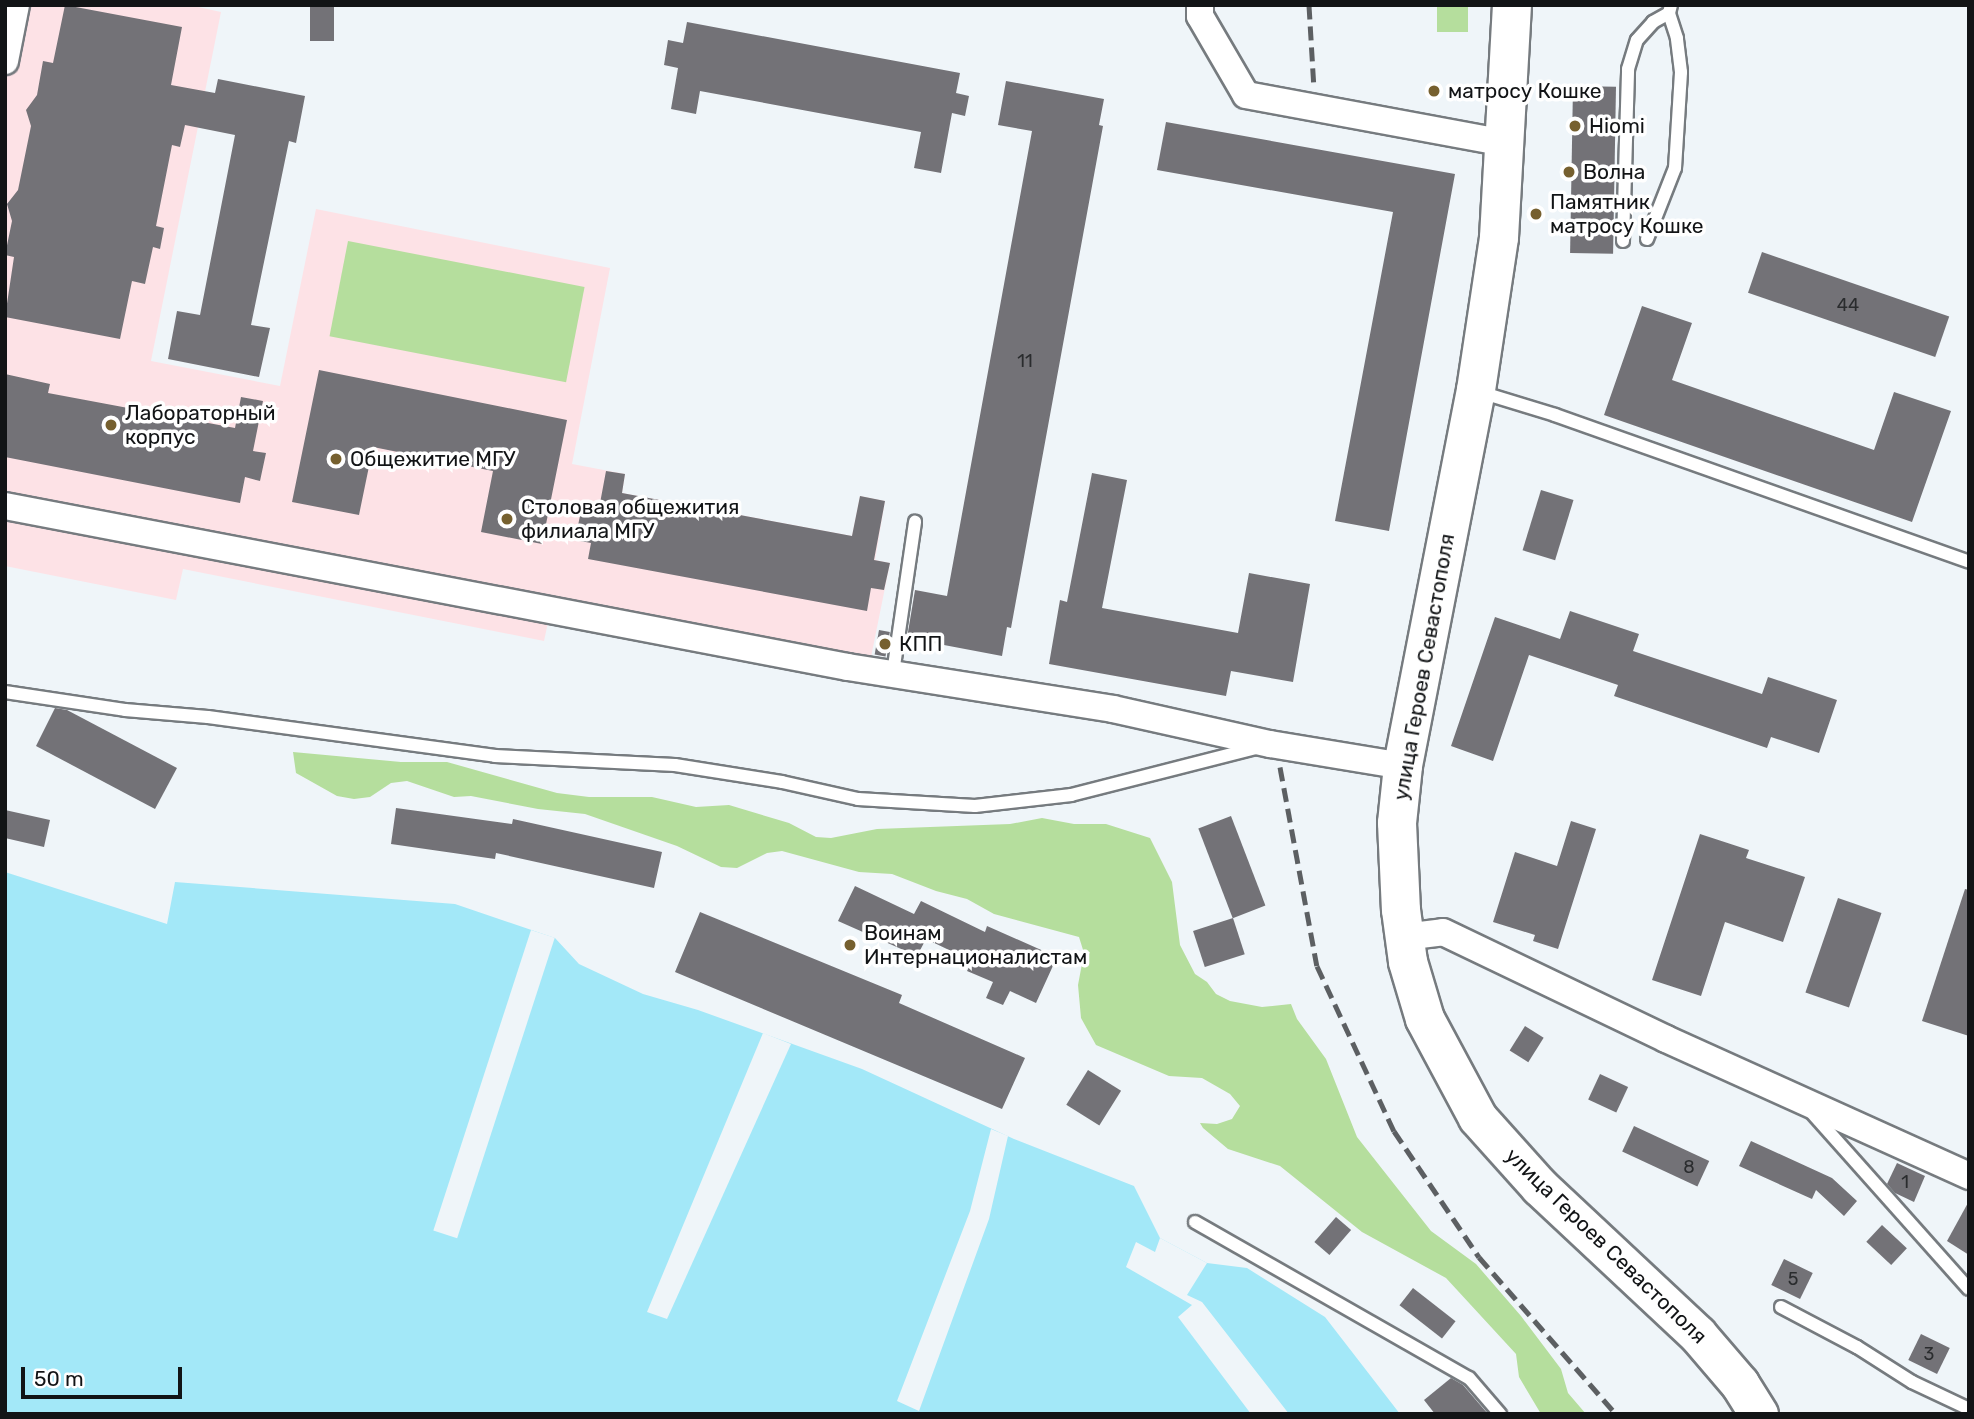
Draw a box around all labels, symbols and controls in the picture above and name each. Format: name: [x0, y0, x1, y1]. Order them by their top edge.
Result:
place label: матросу Кошке: [1448, 78, 1601, 104]
marker: матросу Кошке: [1426, 83, 1442, 99]
place label: Hiomi: [1589, 113, 1645, 139]
marker: Hiomi: [1567, 118, 1583, 134]
place label: Волна: [1583, 159, 1645, 185]
marker: Волна: [1561, 164, 1577, 180]
place label: Памятник матросу Кошке: [1550, 189, 1703, 239]
marker: Памятник матросу Кошке: [1528, 206, 1544, 222]
house number: 44: [1837, 294, 1859, 316]
house number: 11: [1017, 350, 1033, 372]
place label: Лабораторный корпус: [125, 400, 276, 450]
marker: Лабораторный корпус: [103, 417, 119, 433]
place label: Общежитие МГУ: [350, 446, 515, 472]
marker: Общежитие МГУ: [328, 451, 344, 467]
place label: Столовая общежития филиала МГУ: [521, 494, 739, 544]
marker: Столовая общежития филиала МГУ: [499, 511, 515, 527]
street label: улица Героев Севастополя: [1388, 532, 1460, 802]
place label: КПП: [899, 631, 942, 657]
marker: КПП: [877, 636, 893, 652]
place label: Воинам Интернационалистам: [864, 920, 1087, 970]
marker: Воинам Интернационалистам: [842, 937, 858, 953]
street label: улица Героев Севастополя: [1500, 1143, 1712, 1349]
house number: 8: [1683, 1156, 1695, 1178]
house number: 1: [1901, 1171, 1909, 1193]
house number: 5: [1788, 1268, 1798, 1290]
house number: 3: [1924, 1343, 1934, 1365]
scale bar: [24, 1352, 186, 1396]
text: 50 m: [34, 1366, 84, 1391]

